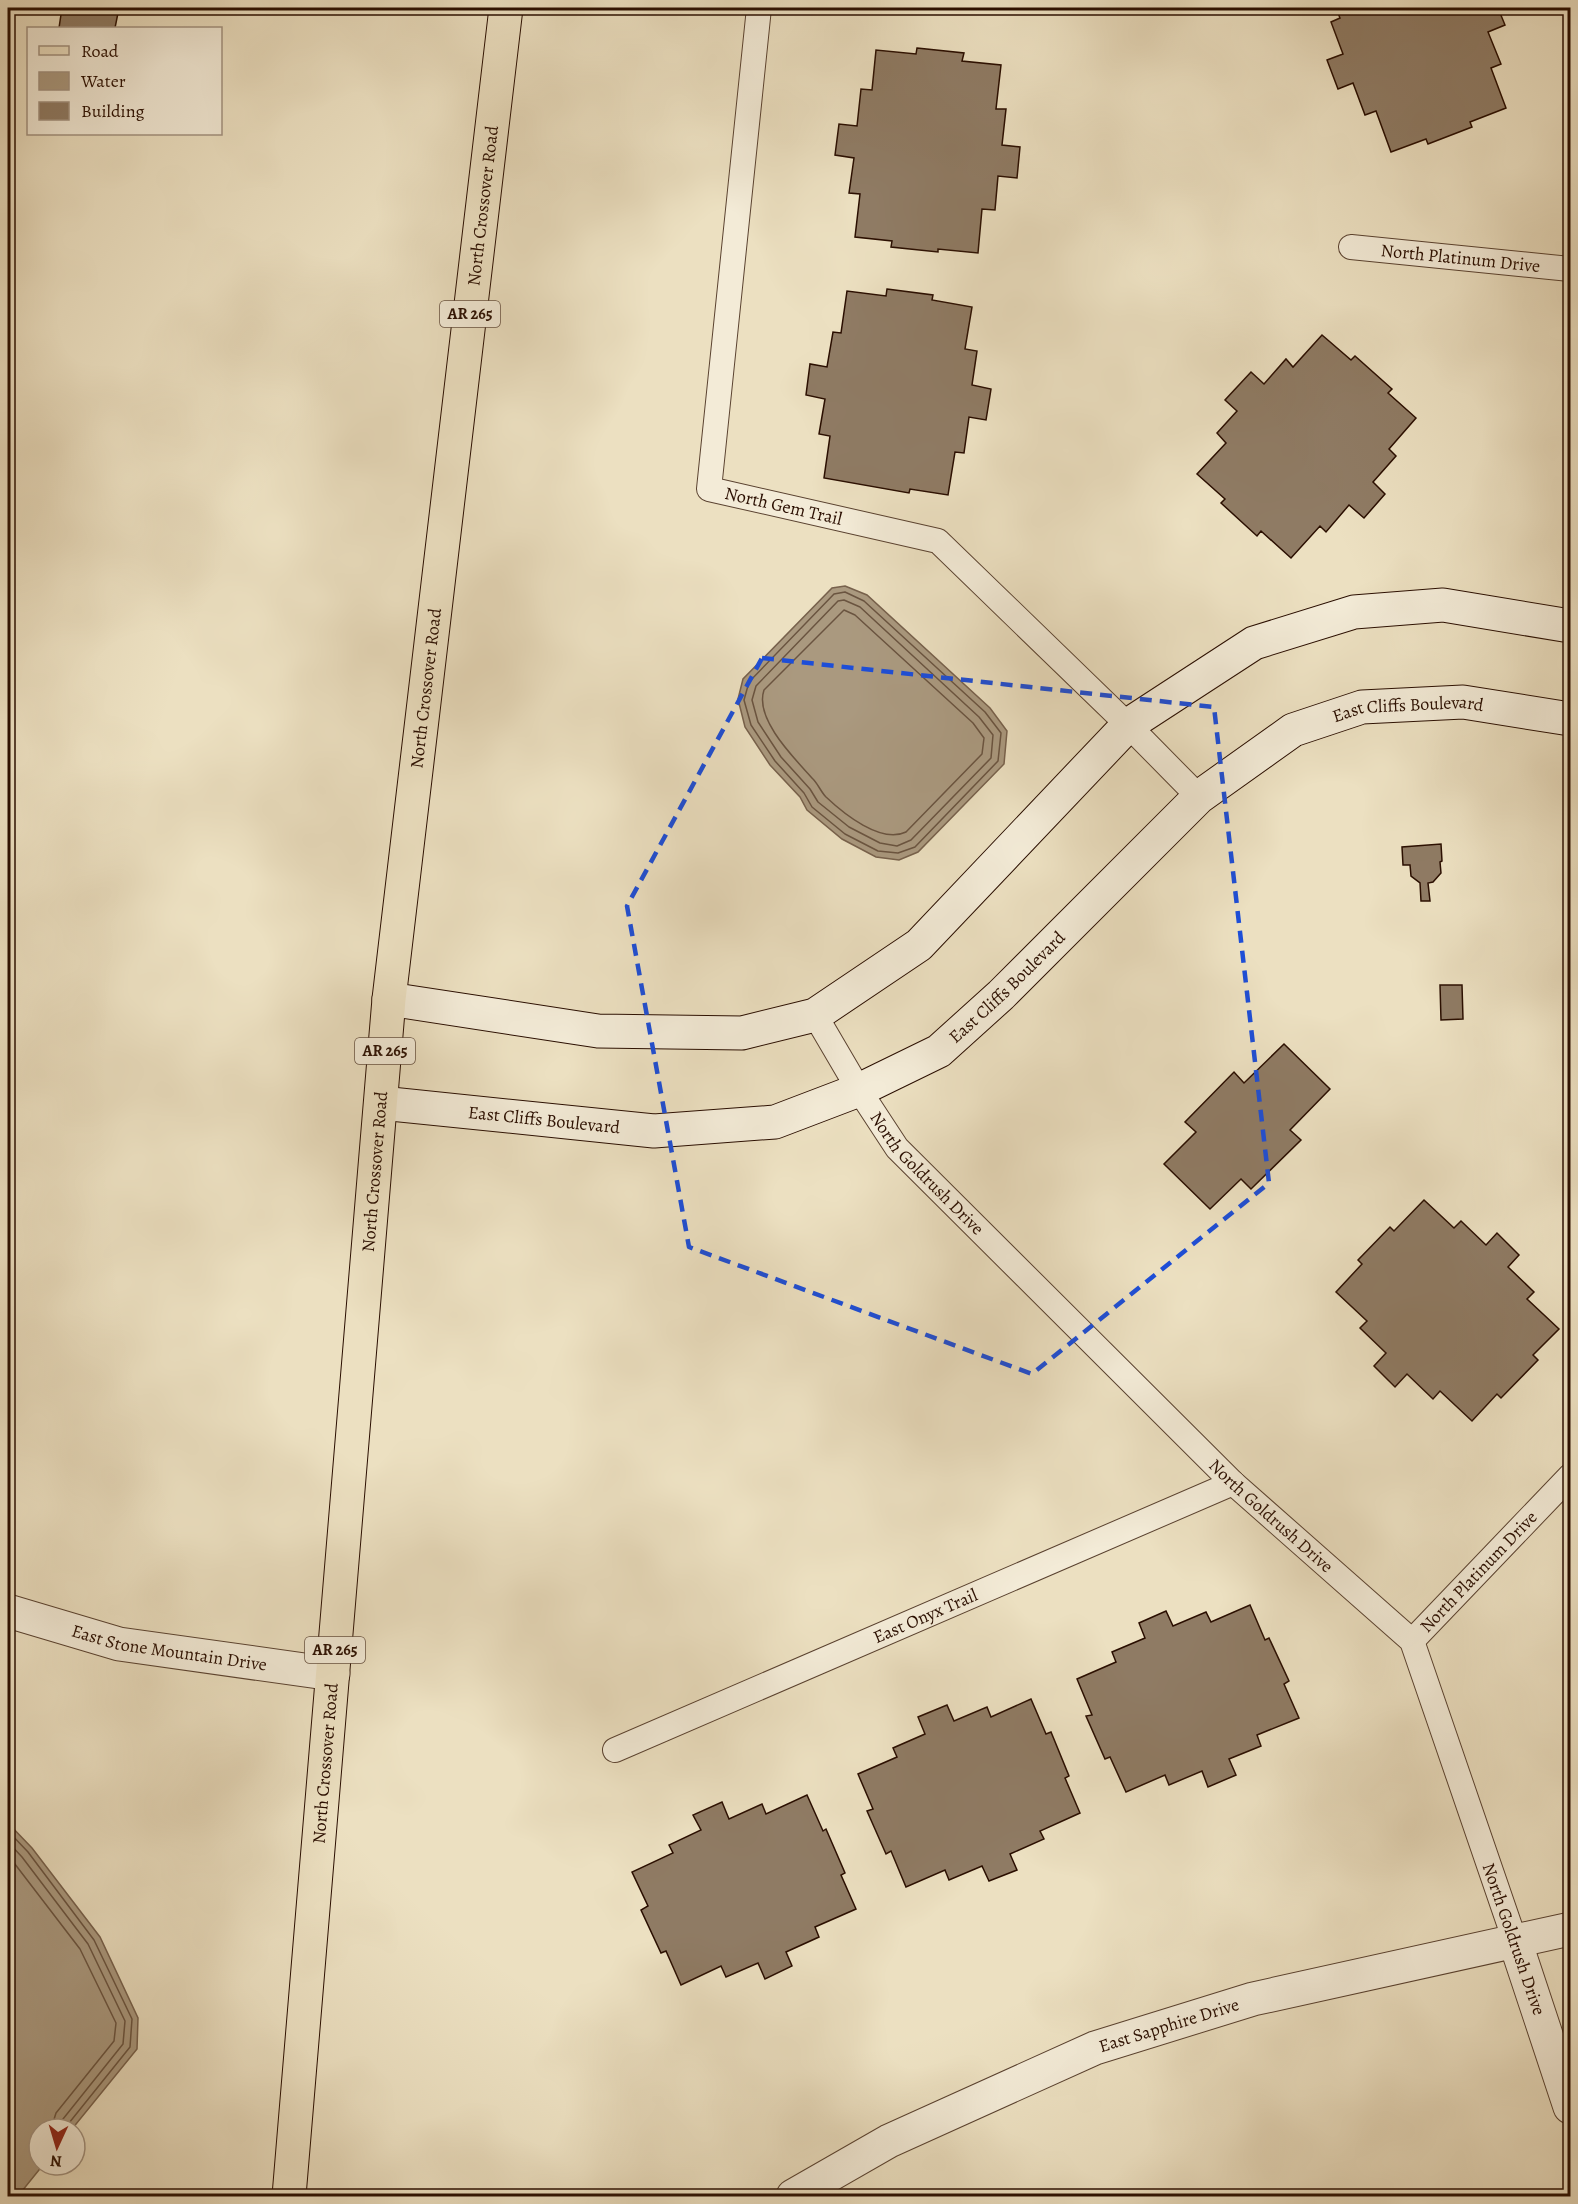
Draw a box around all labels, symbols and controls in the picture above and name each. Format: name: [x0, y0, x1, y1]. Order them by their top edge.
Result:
legend: [27, 27, 222, 135]
text: Road: [81, 39, 119, 63]
text: Water: [80, 69, 126, 93]
text: Building: [81, 99, 145, 123]
street label: North Crossover Road: [461, 124, 504, 287]
street label: North Platinum Drive: [1380, 238, 1541, 278]
road number: AR 265: [440, 301, 500, 327]
street label: North Gem Trail: [722, 481, 845, 531]
street label: North Crossover Road: [404, 607, 447, 770]
street label: East Cliffs Boulevard: [1329, 690, 1486, 728]
street label: East Cliffs Boulevard: [944, 925, 1071, 1049]
road number: AR 265: [355, 1038, 415, 1064]
street label: North Crossover Road: [356, 1090, 393, 1253]
street label: East Cliffs Boulevard: [467, 1100, 622, 1139]
street label: North Goldrush Drive: [864, 1107, 989, 1240]
street label: North Goldrush Drive: [1203, 1454, 1339, 1578]
street label: North Platinum Drive: [1414, 1506, 1542, 1638]
street label: East Onyx Trail: [869, 1583, 982, 1649]
street label: East Stone Mountain Drive: [69, 1619, 269, 1677]
road number: AR 265: [305, 1637, 365, 1663]
street label: North Crossover Road: [306, 1682, 344, 1845]
street label: North Goldrush Drive: [1477, 1860, 1551, 2018]
street label: East Sapphire Drive: [1096, 1992, 1242, 2058]
north arrow: [27, 2117, 87, 2177]
text: N: [49, 2150, 63, 2172]

